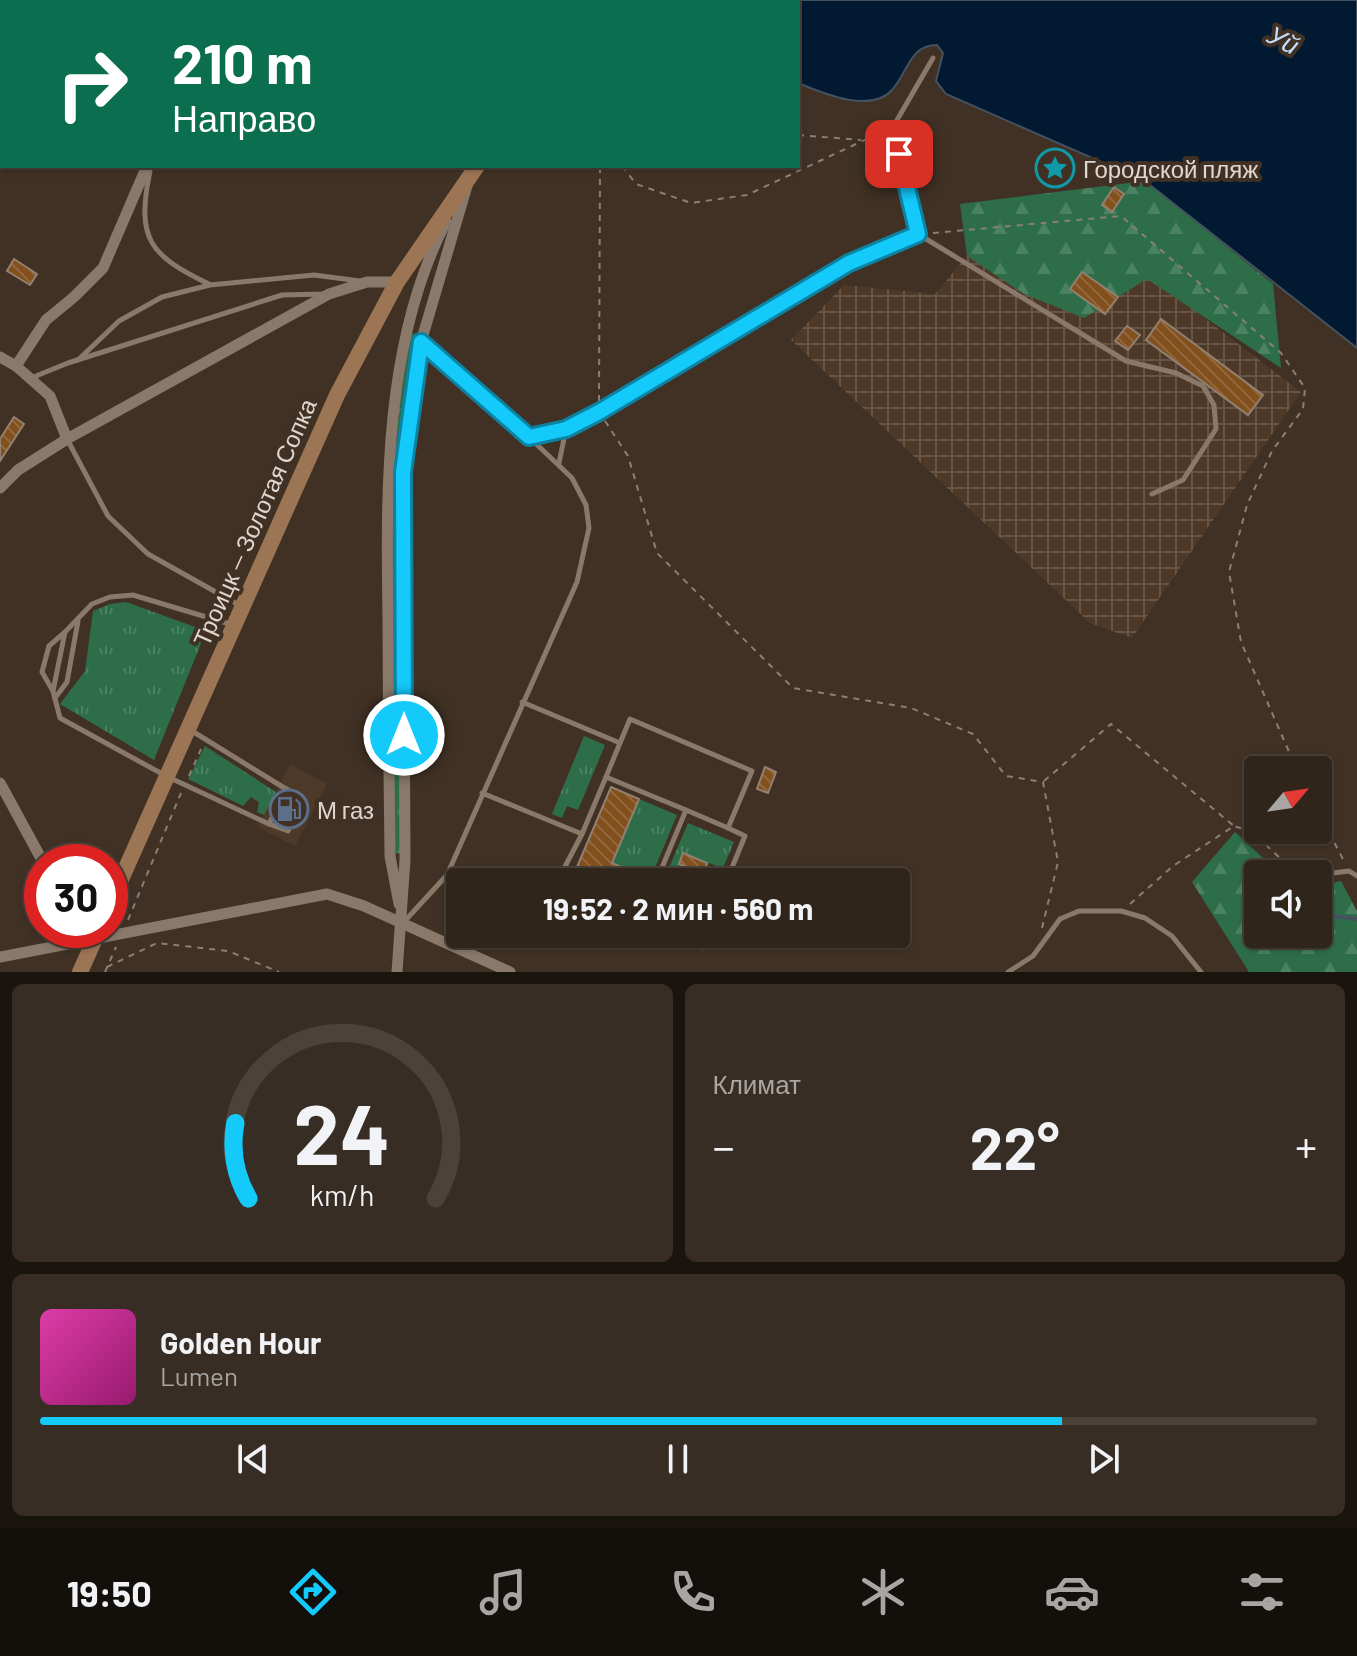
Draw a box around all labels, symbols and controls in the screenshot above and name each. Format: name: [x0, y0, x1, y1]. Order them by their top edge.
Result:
water label: Уй: [1262, 18, 1305, 60]
text: 210 m: [172, 28, 313, 95]
icon: right: [40, 32, 144, 136]
text: Направо: [172, 96, 316, 139]
pin: [865, 120, 933, 188]
icon: arrive: [877, 132, 921, 176]
place icon: Городской пляж: [1034, 147, 1076, 189]
place label: Городской пляж: [1083, 154, 1258, 183]
street label: Троицк — Золотая Сопка: [186, 393, 322, 650]
position arrow: [362, 693, 446, 777]
north arrow: [1244, 756, 1332, 844]
map controls: [1244, 756, 1332, 948]
fuel station icon: М газ: [268, 788, 310, 830]
place label: М газ: [317, 795, 374, 824]
speed limit sign: 30: [24, 844, 128, 948]
button: sound: [1244, 860, 1332, 948]
text: 19:52 · 2 мин · 560 m: [543, 890, 813, 926]
text: Климат: [713, 1068, 801, 1099]
text: 24: [294, 1082, 391, 1182]
text: 22°: [970, 1110, 1060, 1182]
text: −: [713, 1119, 735, 1172]
text: +: [1295, 1119, 1317, 1172]
text: km/h: [310, 1177, 375, 1212]
text: Golden Hour: [160, 1324, 322, 1360]
text: Lumen: [160, 1360, 238, 1391]
icon: previous: [231, 1437, 275, 1481]
icon: pause: [656, 1437, 700, 1481]
icon: next: [1082, 1437, 1126, 1481]
icon: directions: [285, 1564, 341, 1620]
icon: music: [475, 1564, 531, 1620]
icon: phone: [665, 1564, 721, 1620]
icon: climate: [855, 1564, 911, 1620]
icon: car: [1044, 1564, 1100, 1620]
icon: filters: [1234, 1564, 1290, 1620]
text: 19:50: [67, 1571, 152, 1614]

